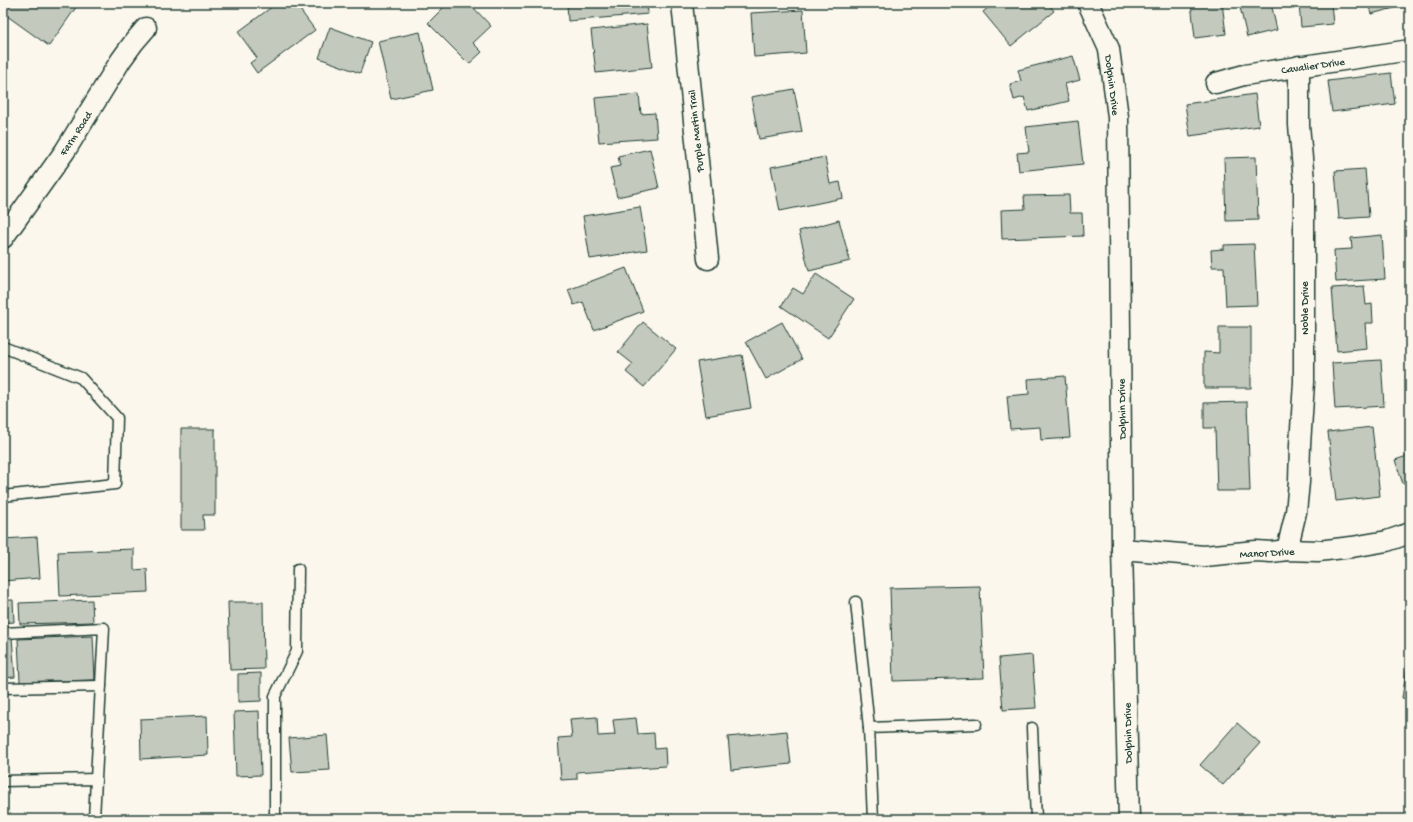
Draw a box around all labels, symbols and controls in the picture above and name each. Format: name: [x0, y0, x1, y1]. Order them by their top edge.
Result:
street label: Dolphin Drive: [1101, 53, 1121, 116]
street label: Cavalier Drive: [1281, 57, 1346, 77]
street label: Purple Martin Trail: [687, 89, 707, 173]
street label: Farm Road: [57, 109, 96, 159]
street label: Noble Drive: [1300, 281, 1312, 335]
street label: Dolphin Drive: [1116, 378, 1130, 440]
street label: Manor Drive: [1239, 547, 1295, 561]
street label: Dolphin Drive: [1122, 702, 1136, 764]

